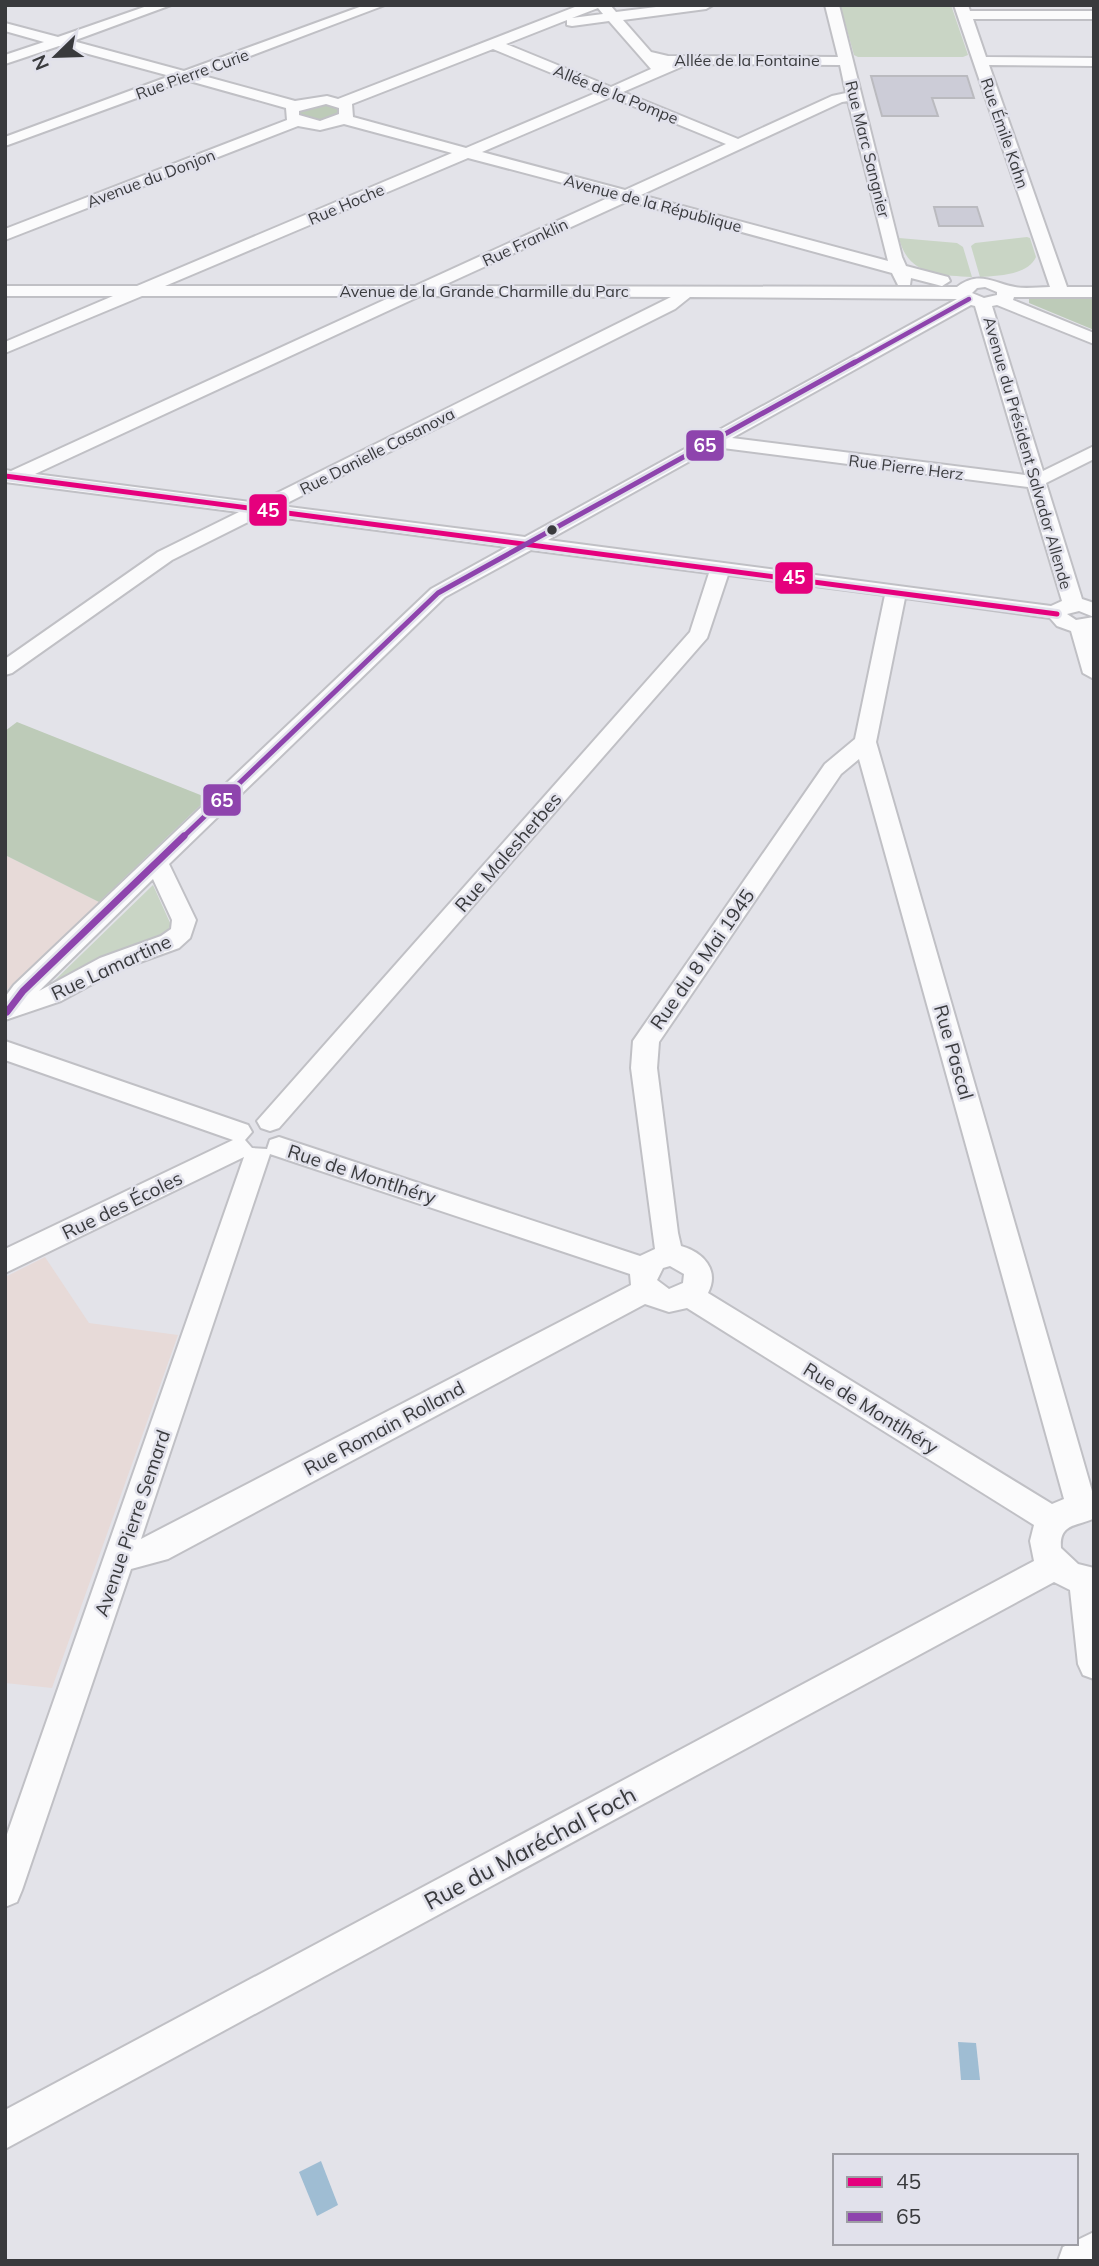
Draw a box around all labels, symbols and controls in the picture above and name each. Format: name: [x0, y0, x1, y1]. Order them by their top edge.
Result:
north arrow: [21, 21, 91, 91]
street label: Rue Pierre Curie: [133, 44, 251, 104]
street label: Allée de la Fontaine: [674, 50, 820, 70]
text: N: [27, 51, 54, 74]
street label: Allée de la Pompe: [551, 60, 681, 128]
street label: Rue Émile Kahn: [977, 75, 1033, 191]
street label: Rue Marc Sangnier: [841, 78, 895, 220]
street label: Avenue du Donjon: [84, 144, 218, 212]
street label: Avenue de la République: [562, 170, 744, 236]
street label: Rue Hoche: [305, 179, 387, 229]
street label: Rue Franklin: [479, 214, 571, 270]
street label: Avenue de la Grande Charmille du Parc: [339, 281, 629, 301]
street label: Avenue du Président Salvador Allende: [979, 314, 1077, 592]
street label: Rue Danielle Casanova: [296, 403, 458, 499]
line badge: 65: [685, 429, 725, 462]
text: 65: [694, 433, 716, 457]
street label: Rue Pierre Herz: [847, 450, 965, 484]
line badge: 45: [248, 493, 288, 527]
text: 45: [257, 498, 279, 522]
unlabelled marker: [545, 523, 559, 537]
line badge: 45: [774, 561, 814, 595]
text: 45: [783, 565, 805, 589]
line badge: 65: [202, 783, 242, 817]
street label: Rue Malesherbes: [449, 787, 567, 917]
text: 65: [211, 788, 233, 812]
street label: Rue du 8 Mai 1945: [645, 884, 759, 1034]
street label: Rue Lamartine: [47, 929, 175, 1005]
street label: Rue Pascal: [929, 1002, 979, 1102]
street label: Rue de Montlhéry: [285, 1139, 439, 1209]
street label: Rue des Écoles: [58, 1166, 186, 1244]
street label: Rue de Montlhéry: [799, 1357, 943, 1459]
street label: Rue Romain Rolland: [299, 1375, 469, 1481]
street label: Avenue Pierre Semard: [89, 1427, 175, 1619]
street label: Rue du Maréchal Foch: [419, 1779, 641, 1916]
legend: [833, 2154, 1078, 2245]
text: 45: [896, 2168, 921, 2194]
text: 65: [896, 2203, 921, 2229]

